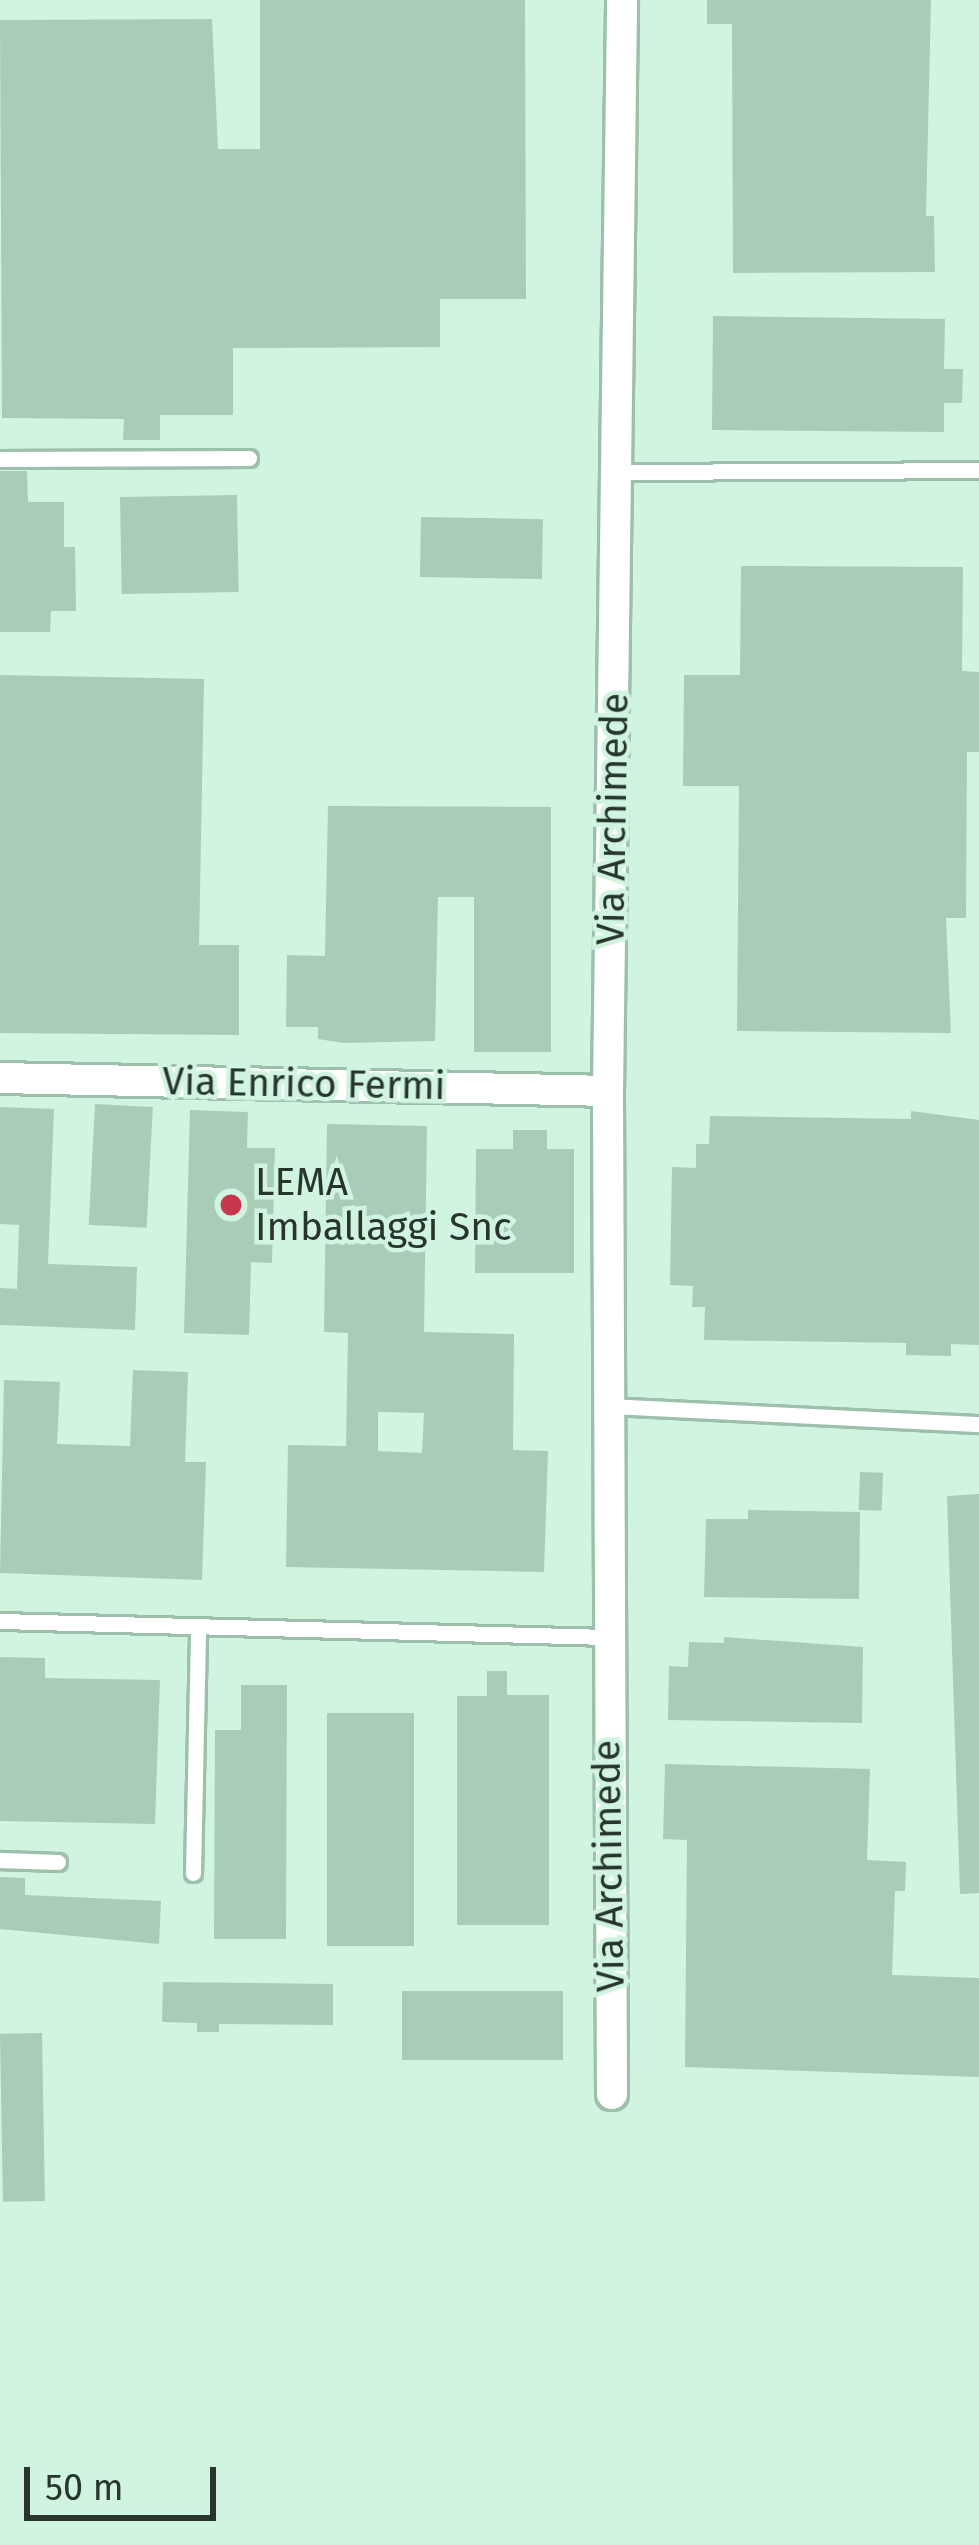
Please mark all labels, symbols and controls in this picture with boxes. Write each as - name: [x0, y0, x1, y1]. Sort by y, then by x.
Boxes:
- street label: Via Archimede: [587, 693, 639, 945]
- street label: Via Enrico Fermi: [162, 1058, 446, 1110]
- place label: LEMA Imballaggi Snc: [255, 1160, 512, 1251]
- marker: LEMA Imballaggi Snc: [218, 1192, 244, 1218]
- street label: Via Archimede: [583, 1740, 635, 1992]
- scale bar: [30, 2443, 222, 2517]
- text: 50 m: [45, 2466, 124, 2510]

